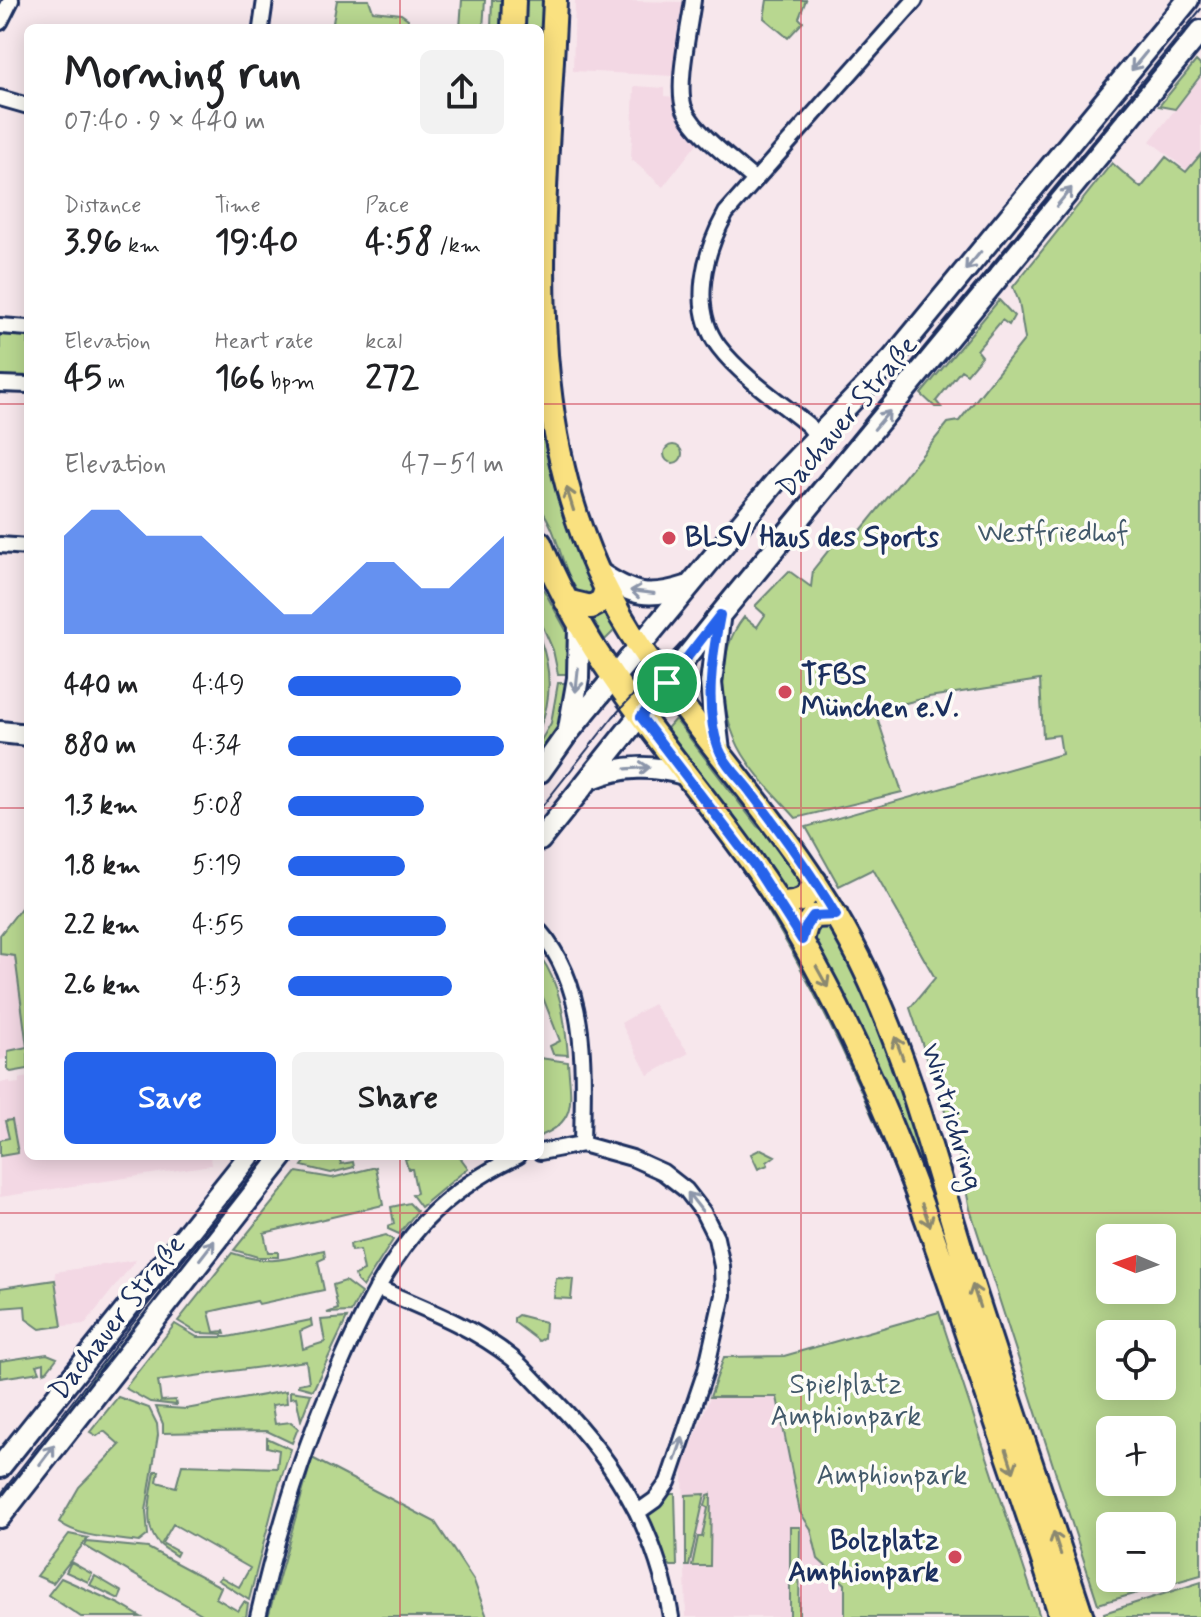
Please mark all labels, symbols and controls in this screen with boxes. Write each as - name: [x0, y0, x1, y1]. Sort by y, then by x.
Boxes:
- text: Morning run: [64, 46, 301, 104]
- button: share: [420, 50, 504, 134]
- one-way arrow: [1130, 50, 1148, 71]
- text: 07:40 · 9 × 440 m: [64, 105, 266, 139]
- one-way arrow: [1055, 187, 1073, 208]
- text: Distance: [64, 192, 141, 220]
- text: Time: [215, 192, 261, 220]
- text: Pace: [365, 192, 409, 220]
- text: 3.96: [64, 220, 122, 265]
- text: 19:40: [215, 220, 298, 265]
- text: 4:58: [365, 220, 433, 265]
- text: km: [122, 232, 160, 260]
- text: /km: [433, 232, 481, 260]
- one-way arrow: [964, 250, 982, 271]
- text: Elevation: [64, 328, 151, 356]
- text: Heart rate: [215, 328, 313, 356]
- text: kcal: [365, 328, 402, 356]
- street label: Dachauer Straße: [769, 328, 927, 506]
- text: 45: [64, 356, 102, 401]
- text: 166: [215, 356, 265, 401]
- text: 272: [365, 356, 419, 401]
- text: m: [102, 368, 125, 396]
- text: bpm: [265, 368, 315, 396]
- one-way arrow: [873, 410, 891, 431]
- text: Elevation: [64, 448, 166, 482]
- text: 47–51 m: [401, 448, 504, 482]
- one-way arrow: [562, 487, 577, 513]
- park label: Westfriedhof: [977, 515, 1129, 552]
- place label: BLSV Haus des Sports: [685, 520, 940, 557]
- marker: BLSV Haus des Sports: [660, 529, 678, 547]
- one-way arrow: [629, 585, 655, 600]
- pin: [633, 649, 701, 717]
- place label: TFBS München e.V.: [801, 658, 959, 727]
- icon: arrive: [645, 661, 689, 705]
- one-way arrow: [570, 666, 585, 693]
- text: 440 m: [64, 669, 138, 703]
- text: 4:49: [192, 669, 245, 703]
- marker: TFBS München e.V.: [776, 683, 794, 701]
- text: 880 m: [64, 729, 136, 763]
- text: 4:34: [192, 729, 242, 763]
- one-way arrow: [624, 760, 651, 775]
- text: 1.3 km: [64, 789, 138, 823]
- text: 5:08: [192, 789, 243, 823]
- text: 1.8 km: [64, 849, 141, 883]
- text: 5:19: [192, 849, 242, 883]
- text: 2.2 km: [64, 909, 140, 943]
- text: 4:55: [192, 909, 244, 943]
- one-way arrow: [814, 965, 830, 988]
- text: 2.6 km: [64, 969, 140, 1003]
- text: 4:53: [192, 969, 241, 1003]
- one-way arrow: [890, 1036, 905, 1061]
- street label: Wintrichring: [909, 1039, 991, 1196]
- button: Save: [64, 1052, 276, 1144]
- button: Share: [292, 1052, 504, 1144]
- one-way arrow: [686, 1192, 703, 1213]
- one-way arrow: [920, 1202, 935, 1227]
- north arrow: [1096, 1224, 1176, 1304]
- map controls: [1096, 1224, 1176, 1592]
- street label: Dachauer Straße: [42, 1228, 194, 1408]
- one-way arrow: [199, 1240, 216, 1261]
- one-way arrow: [968, 1284, 982, 1309]
- button: locate: [1096, 1320, 1176, 1400]
- park label: Spielplatz Amphionpark: [771, 1367, 921, 1436]
- button: +: [1096, 1416, 1176, 1496]
- one-way arrow: [672, 1437, 687, 1462]
- one-way arrow: [39, 1445, 56, 1466]
- one-way arrow: [1003, 1449, 1018, 1474]
- park label: Amphionpark: [817, 1458, 967, 1495]
- button: −: [1096, 1512, 1176, 1592]
- place label: Bolzplatz Amphionpark: [788, 1523, 939, 1592]
- one-way arrow: [1049, 1531, 1064, 1556]
- marker: Bolzplatz Amphionpark: [946, 1548, 964, 1566]

